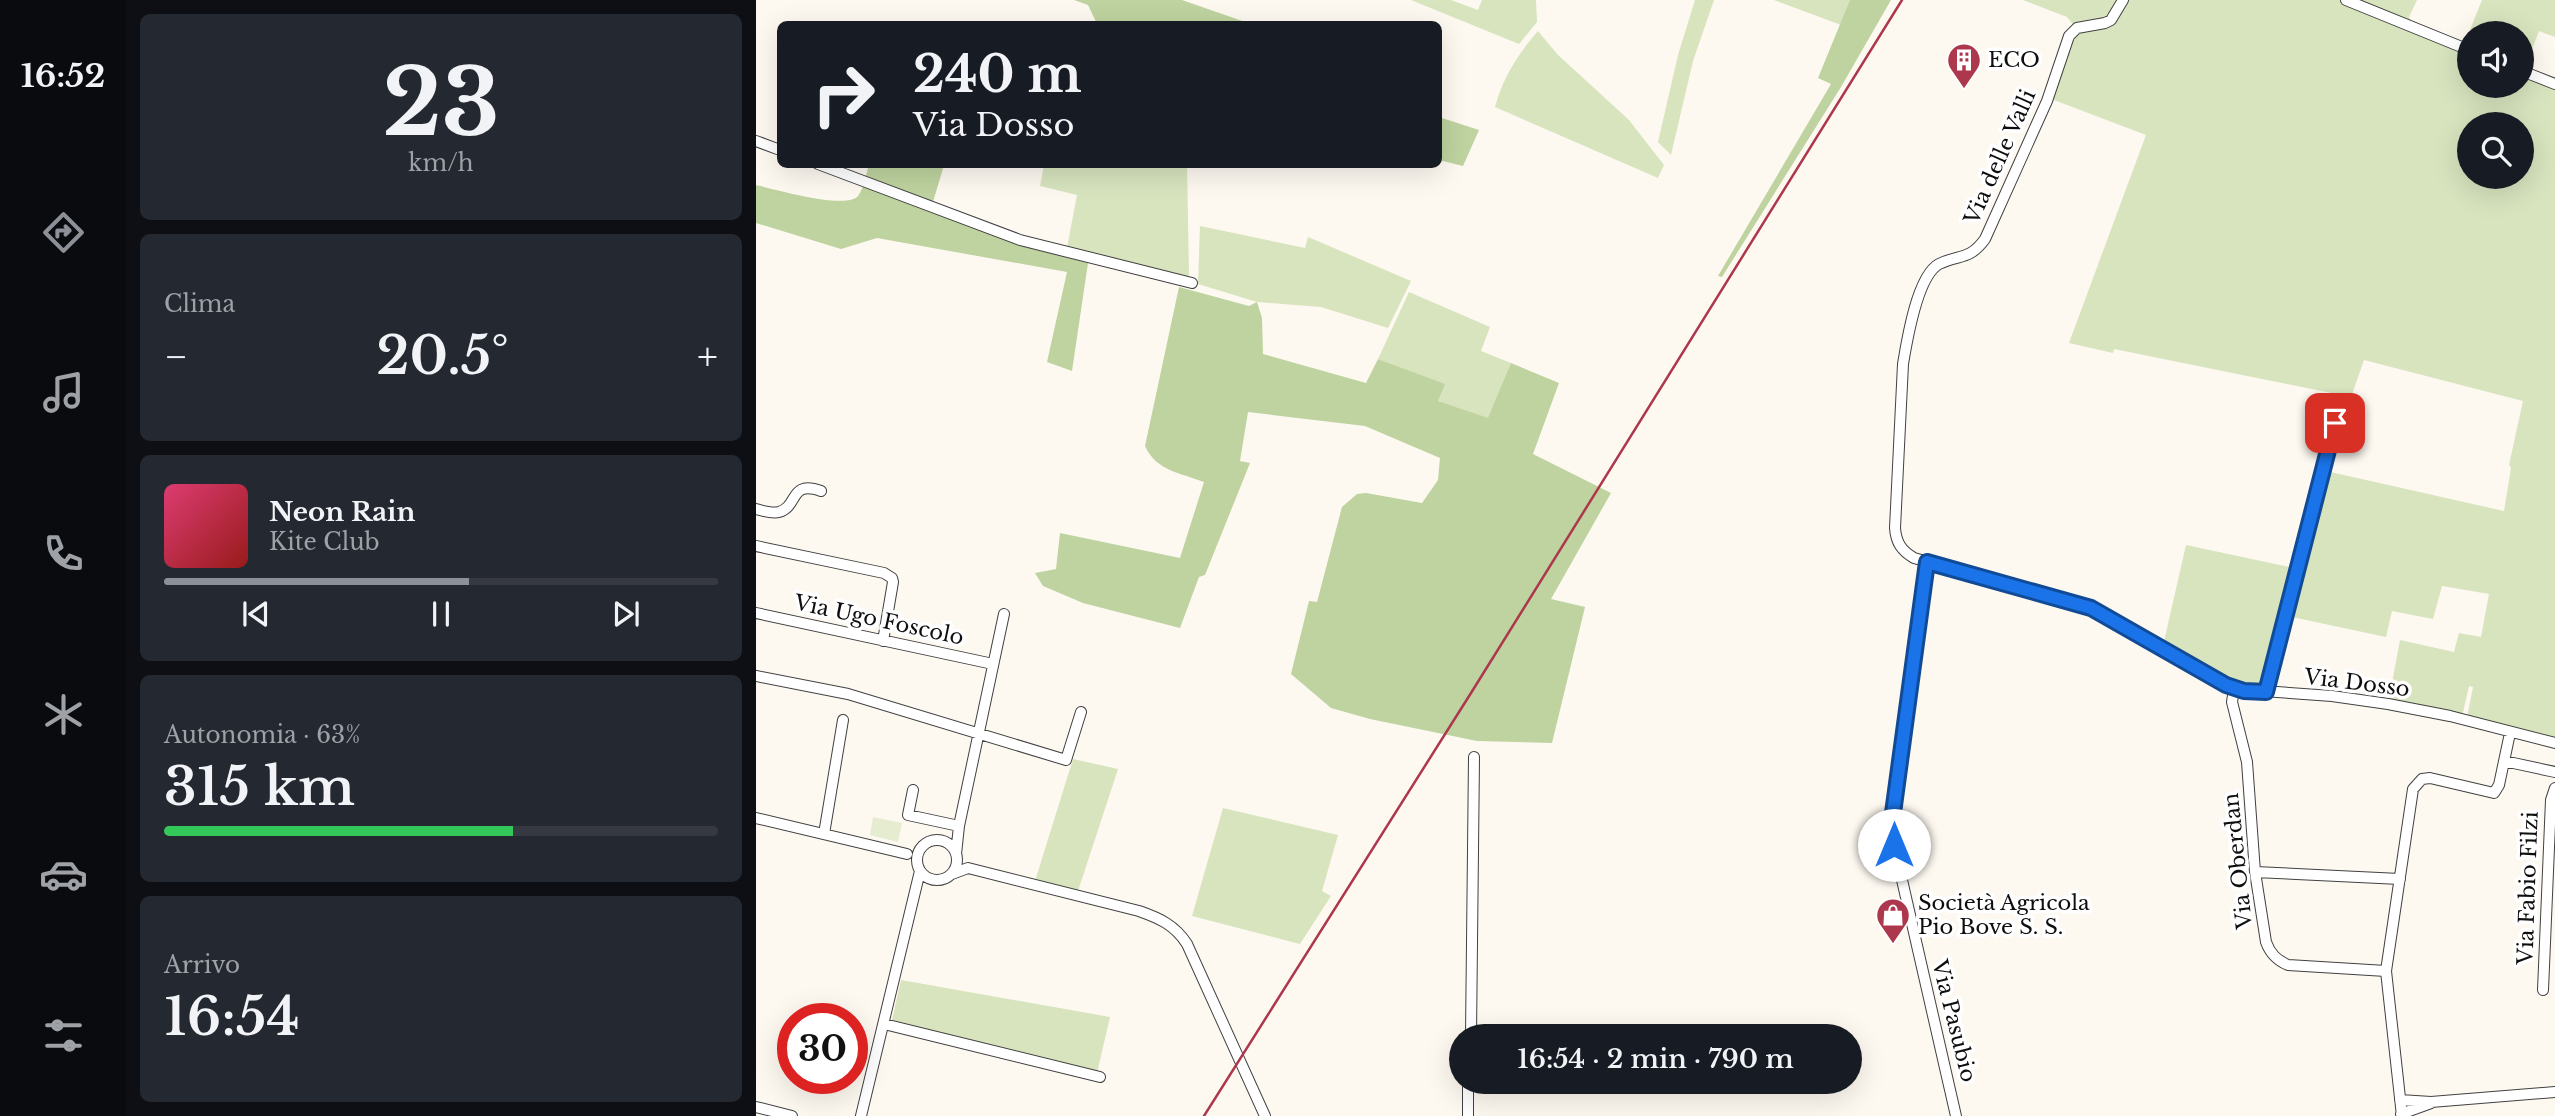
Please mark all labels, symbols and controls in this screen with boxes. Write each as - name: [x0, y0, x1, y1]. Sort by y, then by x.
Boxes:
- map controls: [2457, 21, 2534, 189]
- button: sound: [2457, 21, 2534, 98]
- building icon: ECO: [1945, 41, 1983, 90]
- text: 240 m: [913, 44, 1082, 105]
- text: 23: [382, 47, 500, 160]
- place label: ECO: [1988, 47, 2040, 73]
- icon: right: [798, 49, 889, 140]
- text: 16:52: [21, 56, 105, 96]
- street label: Via delle Valli: [1958, 86, 2041, 229]
- text: Via Dosso: [913, 105, 1074, 145]
- button: search: [2457, 112, 2534, 189]
- text: km/h: [408, 149, 474, 177]
- icon: directions: [39, 208, 88, 257]
- text: Clima: [164, 290, 235, 318]
- text: 20.5°: [376, 324, 509, 388]
- text: −: [164, 333, 188, 380]
- text: +: [697, 333, 718, 380]
- icon: music: [39, 368, 88, 417]
- pin: [2305, 393, 2365, 453]
- icon: arrive: [2316, 404, 2354, 442]
- text: Neon Rain: [269, 496, 415, 528]
- text: Kite Club: [269, 528, 380, 556]
- icon: phone: [39, 529, 88, 578]
- street label: Via Ugo Foscolo: [791, 589, 966, 651]
- icon: previous: [237, 595, 275, 633]
- icon: pause: [422, 595, 460, 633]
- icon: next: [607, 595, 645, 633]
- street label: Via Dosso: [2302, 664, 2411, 702]
- icon: climate: [39, 690, 88, 739]
- text: Autonomia · 63%: [164, 721, 361, 749]
- text: 315 km: [164, 755, 355, 819]
- street label: Via Oberdan: [2218, 792, 2258, 931]
- position arrow: [1857, 808, 1931, 882]
- street label: Via Fabio Filzi: [2512, 811, 2544, 966]
- icon: car: [39, 850, 88, 899]
- place label: Società Agricola Pio Bove S. S.: [1918, 890, 2090, 940]
- shop icon: Società Agricola Pio Bove S. S.: [1874, 896, 1912, 945]
- text: Arrivo: [164, 951, 240, 979]
- street label: Via Pasubio: [1926, 956, 1982, 1085]
- text: 16:54: [164, 985, 300, 1049]
- speed limit sign: 30: [777, 1003, 868, 1094]
- icon: filters: [39, 1011, 88, 1060]
- text: 16:54 · 2 min · 790 m: [1517, 1043, 1794, 1075]

